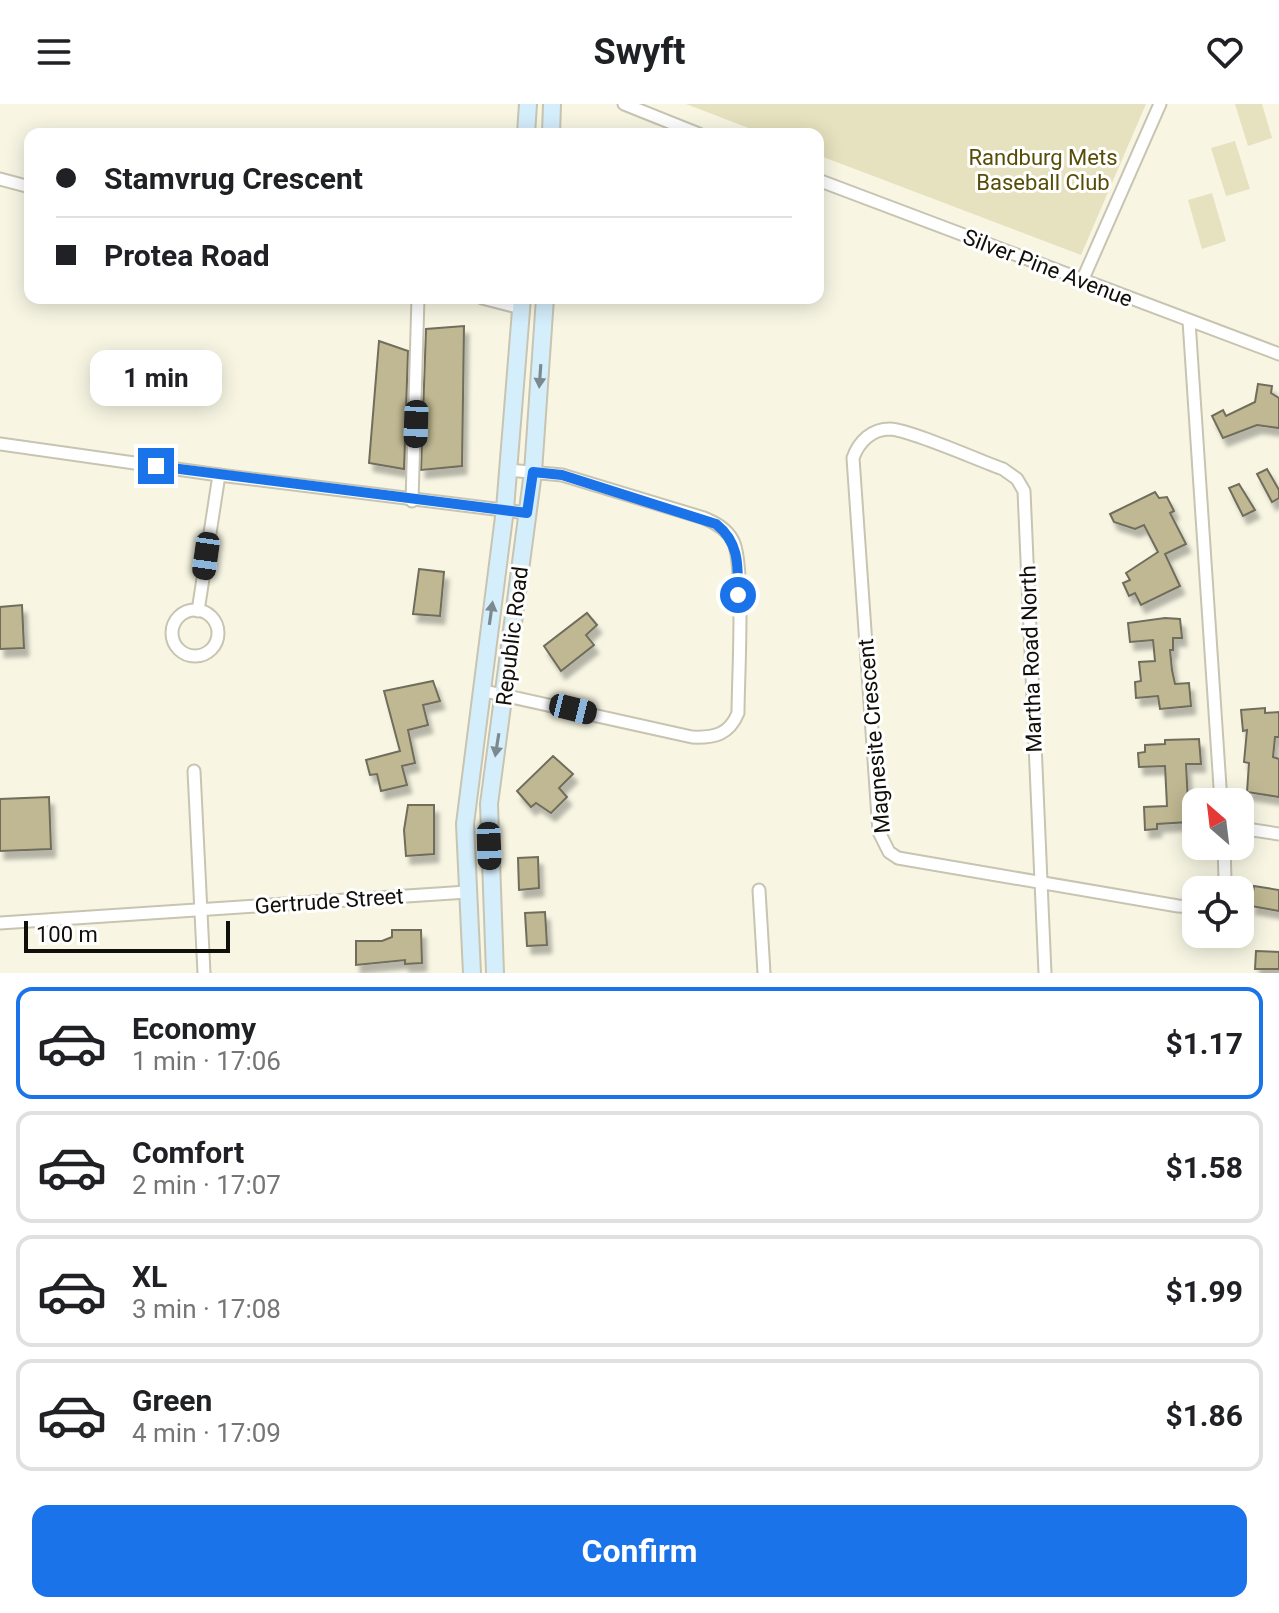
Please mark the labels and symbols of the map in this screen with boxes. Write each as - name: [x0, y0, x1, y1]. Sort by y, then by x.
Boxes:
- park label: Randburg Mets Baseball Club: [968, 145, 1118, 195]
- street label: Silver Pine Avenue: [960, 224, 1136, 312]
- callout: 1 min: [90, 350, 222, 406]
- one-way arrow: [533, 364, 546, 389]
- car: [403, 400, 429, 448]
- route end: [138, 448, 174, 484]
- car: [191, 531, 221, 581]
- street label: Republic Road: [491, 565, 533, 707]
- street label: Martha Road North: [1015, 565, 1047, 753]
- route start: [720, 577, 756, 613]
- one-way arrow: [485, 600, 498, 625]
- street label: Magnesite Crescent: [853, 638, 895, 834]
- car: [547, 692, 599, 726]
- one-way arrow: [490, 733, 503, 758]
- north arrow: [1182, 788, 1254, 860]
- car: [476, 822, 502, 870]
- street label: Gertrude Street: [254, 883, 404, 919]
- scale bar: [24, 917, 230, 953]

